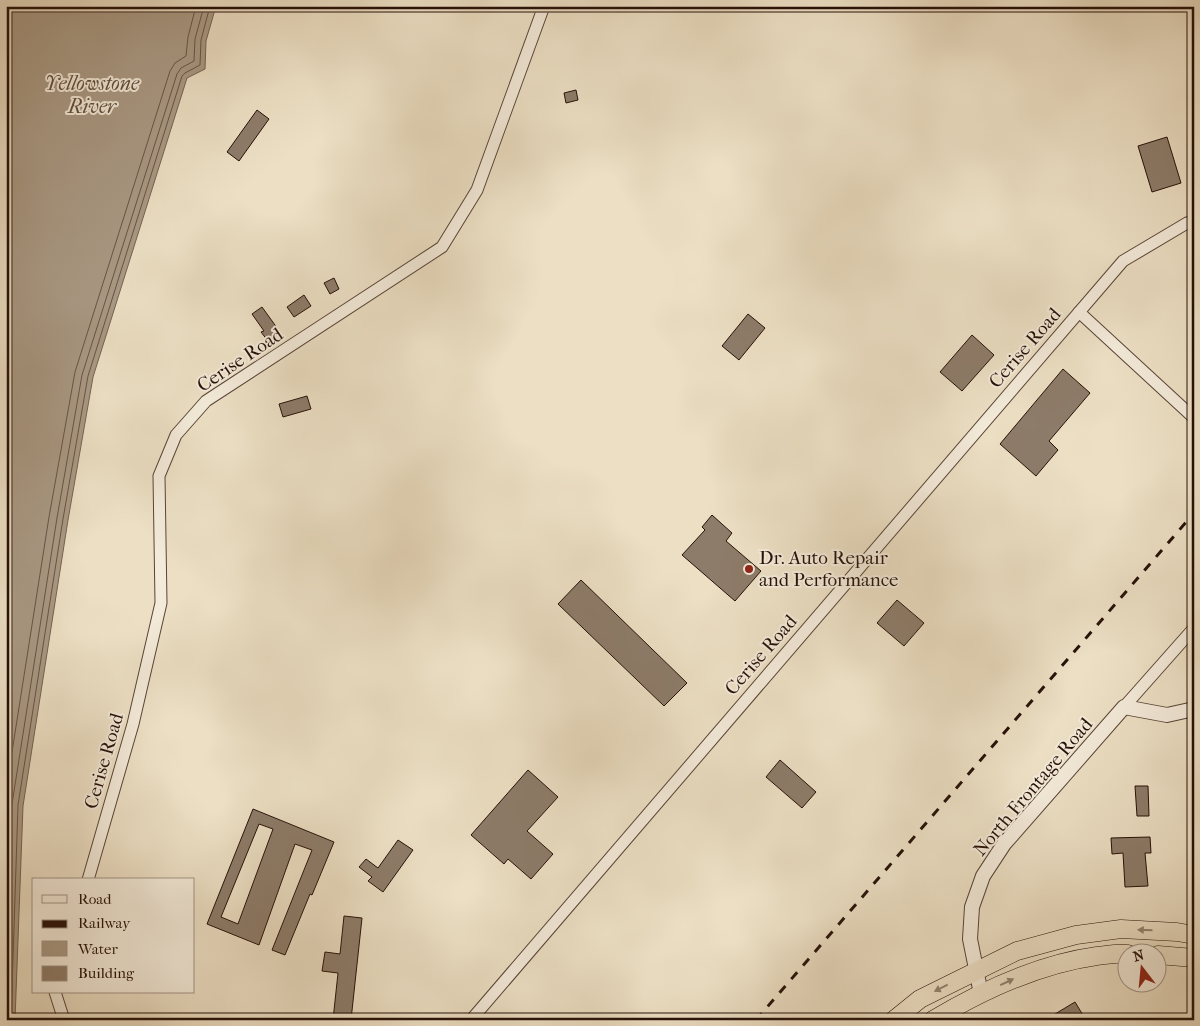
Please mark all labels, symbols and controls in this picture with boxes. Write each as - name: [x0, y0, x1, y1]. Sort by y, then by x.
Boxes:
- water label: Yellowstone River: [45, 72, 140, 118]
- street label: Cerise Road: [984, 303, 1066, 392]
- street label: Cerise Road: [193, 323, 288, 397]
- place label: Dr. Auto Repair and Performance: [759, 547, 898, 591]
- marker: Dr. Auto Repair and Performance: [743, 563, 755, 575]
- street label: Cerise Road: [720, 610, 802, 699]
- street label: Cerise Road: [80, 710, 128, 811]
- street label: North Frontage Road: [969, 713, 1098, 860]
- legend: [32, 878, 195, 994]
- text: Road: [78, 890, 112, 908]
- text: Railway: [78, 914, 131, 932]
- one-way arrow: [1137, 926, 1153, 934]
- text: Water: [77, 940, 118, 958]
- north arrow: [1118, 944, 1168, 994]
- text: N: [1131, 946, 1146, 966]
- text: Building: [78, 964, 135, 982]
- one-way arrow: [1000, 977, 1014, 985]
- one-way arrow: [934, 984, 949, 992]

